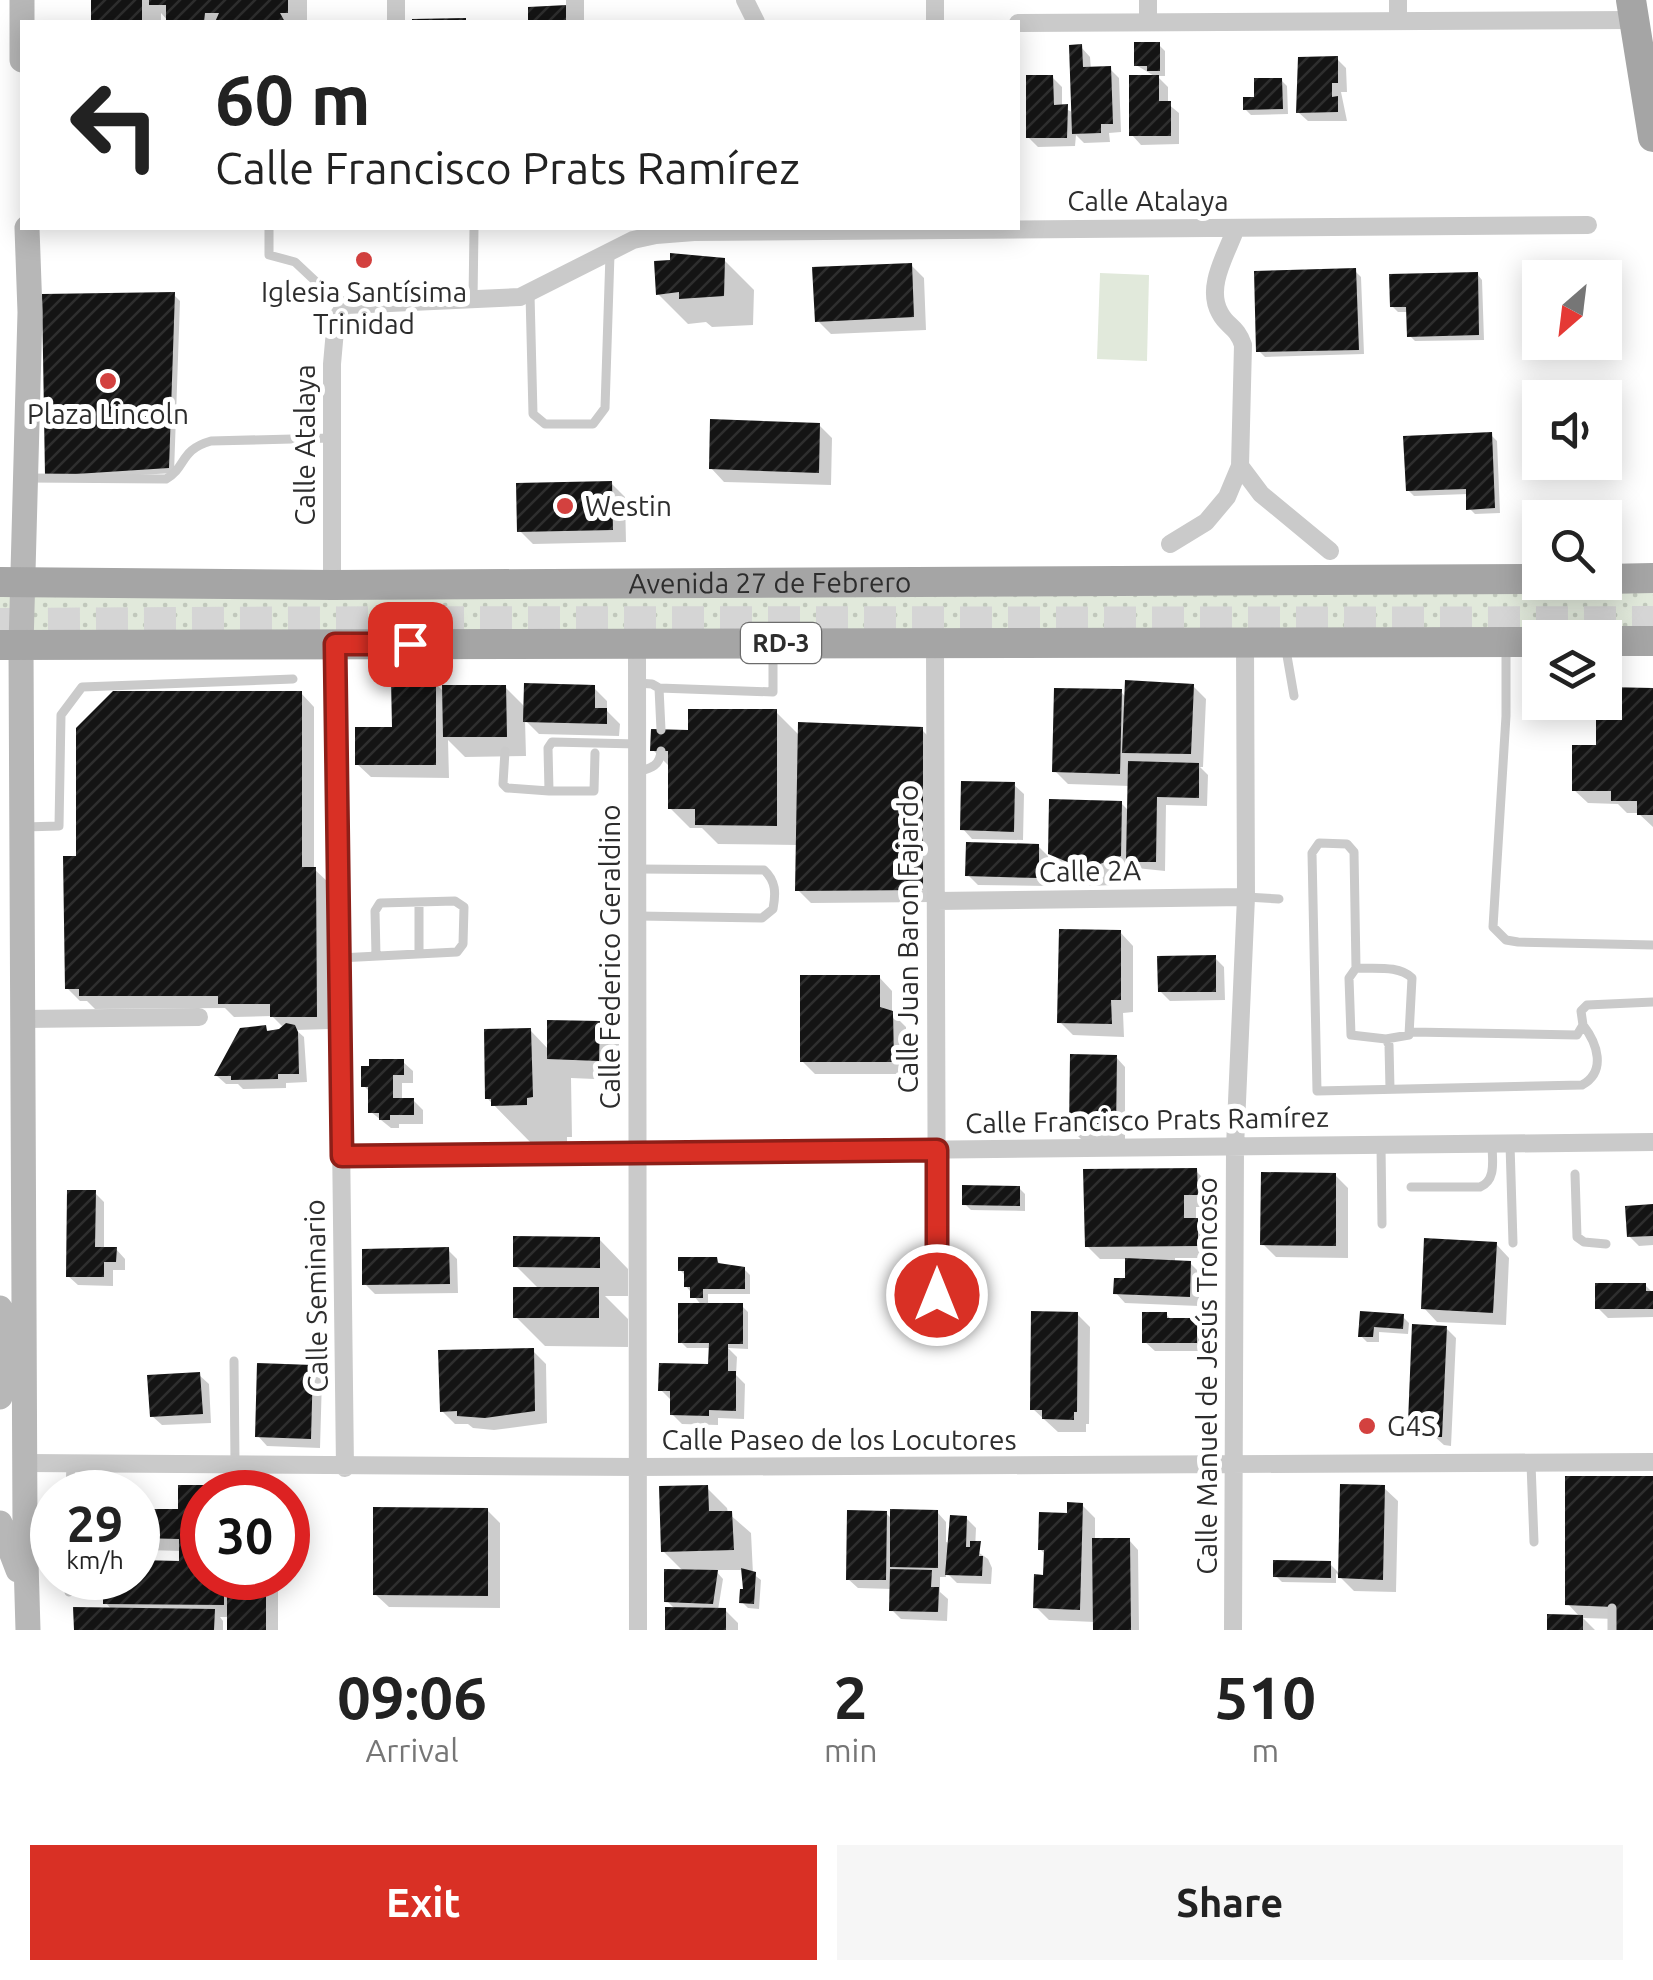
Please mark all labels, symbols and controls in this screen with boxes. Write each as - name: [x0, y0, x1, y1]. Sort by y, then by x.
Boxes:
- icon: left: [50, 60, 180, 190]
- text: 60 m: [215, 60, 371, 138]
- text: Calle Francisco Prats Ramírez: [215, 142, 800, 193]
- street label: Calle Atalaya: [1067, 185, 1229, 216]
- marker: Iglesia Santísima Trinidad: [353, 249, 375, 271]
- north arrow: [1522, 260, 1622, 360]
- map controls: [1522, 260, 1622, 720]
- place label: Iglesia Santísima Trinidad: [261, 276, 467, 339]
- street label: Calle Atalaya: [289, 364, 320, 526]
- marker: Plaza Lincoln: [97, 370, 119, 392]
- button: sound: [1522, 380, 1622, 480]
- place label: Plaza Lincoln: [27, 398, 189, 429]
- place label: Westin: [585, 490, 672, 521]
- marker: Westin: [554, 495, 576, 517]
- button: search: [1522, 500, 1622, 600]
- street label: Avenida 27 de Febrero: [628, 566, 911, 599]
- pin: [368, 602, 453, 687]
- icon: arrive: [383, 617, 438, 672]
- button: layers: [1522, 620, 1622, 720]
- road number: RD-3: [741, 623, 821, 663]
- street label: Calle Juan Baron Fajardo: [892, 785, 923, 1093]
- street label: Calle Federico Geraldino: [594, 804, 625, 1110]
- street label: Calle 2A: [1039, 854, 1141, 887]
- street label: Calle Francisco Prats Ramírez: [965, 1101, 1329, 1138]
- street label: Calle Manuel de Jesús Troncoso: [1191, 1177, 1222, 1575]
- street label: Calle Seminario: [298, 1199, 333, 1393]
- position arrow: [885, 1243, 989, 1347]
- place label: G4S: [1387, 1410, 1436, 1441]
- marker: G4S: [1356, 1415, 1378, 1437]
- street label: Calle Paseo de los Locutores: [661, 1424, 1017, 1455]
- speed limit sign: 30: [180, 1470, 310, 1600]
- text: 29: [67, 1495, 123, 1551]
- text: km/h: [66, 1546, 124, 1574]
- text: 09:06: [337, 1663, 487, 1730]
- text: 2: [834, 1663, 868, 1730]
- text: 510: [1215, 1663, 1316, 1730]
- text: Arrival: [365, 1732, 459, 1768]
- text: min: [824, 1732, 878, 1768]
- text: m: [1251, 1732, 1279, 1768]
- button: Exit: [30, 1845, 817, 1960]
- button: Share: [837, 1845, 1623, 1960]

